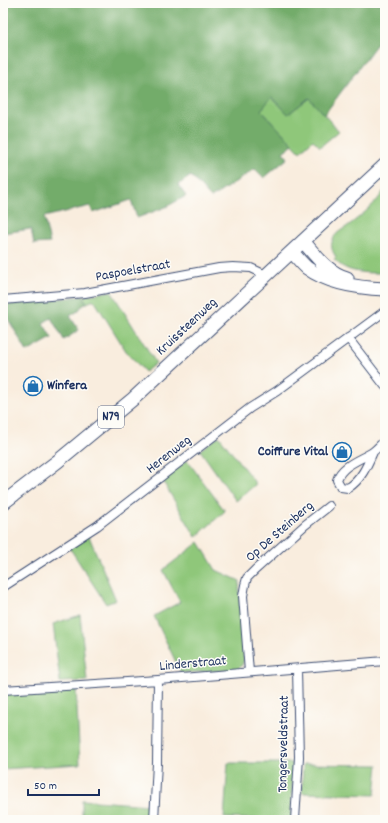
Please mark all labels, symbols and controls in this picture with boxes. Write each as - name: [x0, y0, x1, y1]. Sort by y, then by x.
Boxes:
- street label: Paspoelstraat: [94, 255, 172, 287]
- street label: Kruissteenweg: [152, 293, 222, 361]
- shop icon: Winfera: [22, 375, 44, 397]
- place label: Winfera: [47, 376, 88, 396]
- road number: N79: [98, 406, 124, 428]
- street label: Herenweg: [142, 431, 196, 479]
- shop icon: Coiffure Vital: [331, 441, 353, 463]
- place label: Coiffure Vital: [258, 442, 329, 462]
- street label: Op De Steinberg: [242, 497, 318, 567]
- street label: Linderstraat: [159, 651, 227, 677]
- street label: Tongersveldstraat: [273, 695, 295, 793]
- scale bar: [28, 771, 99, 797]
- text: 50 m: [34, 778, 57, 795]

